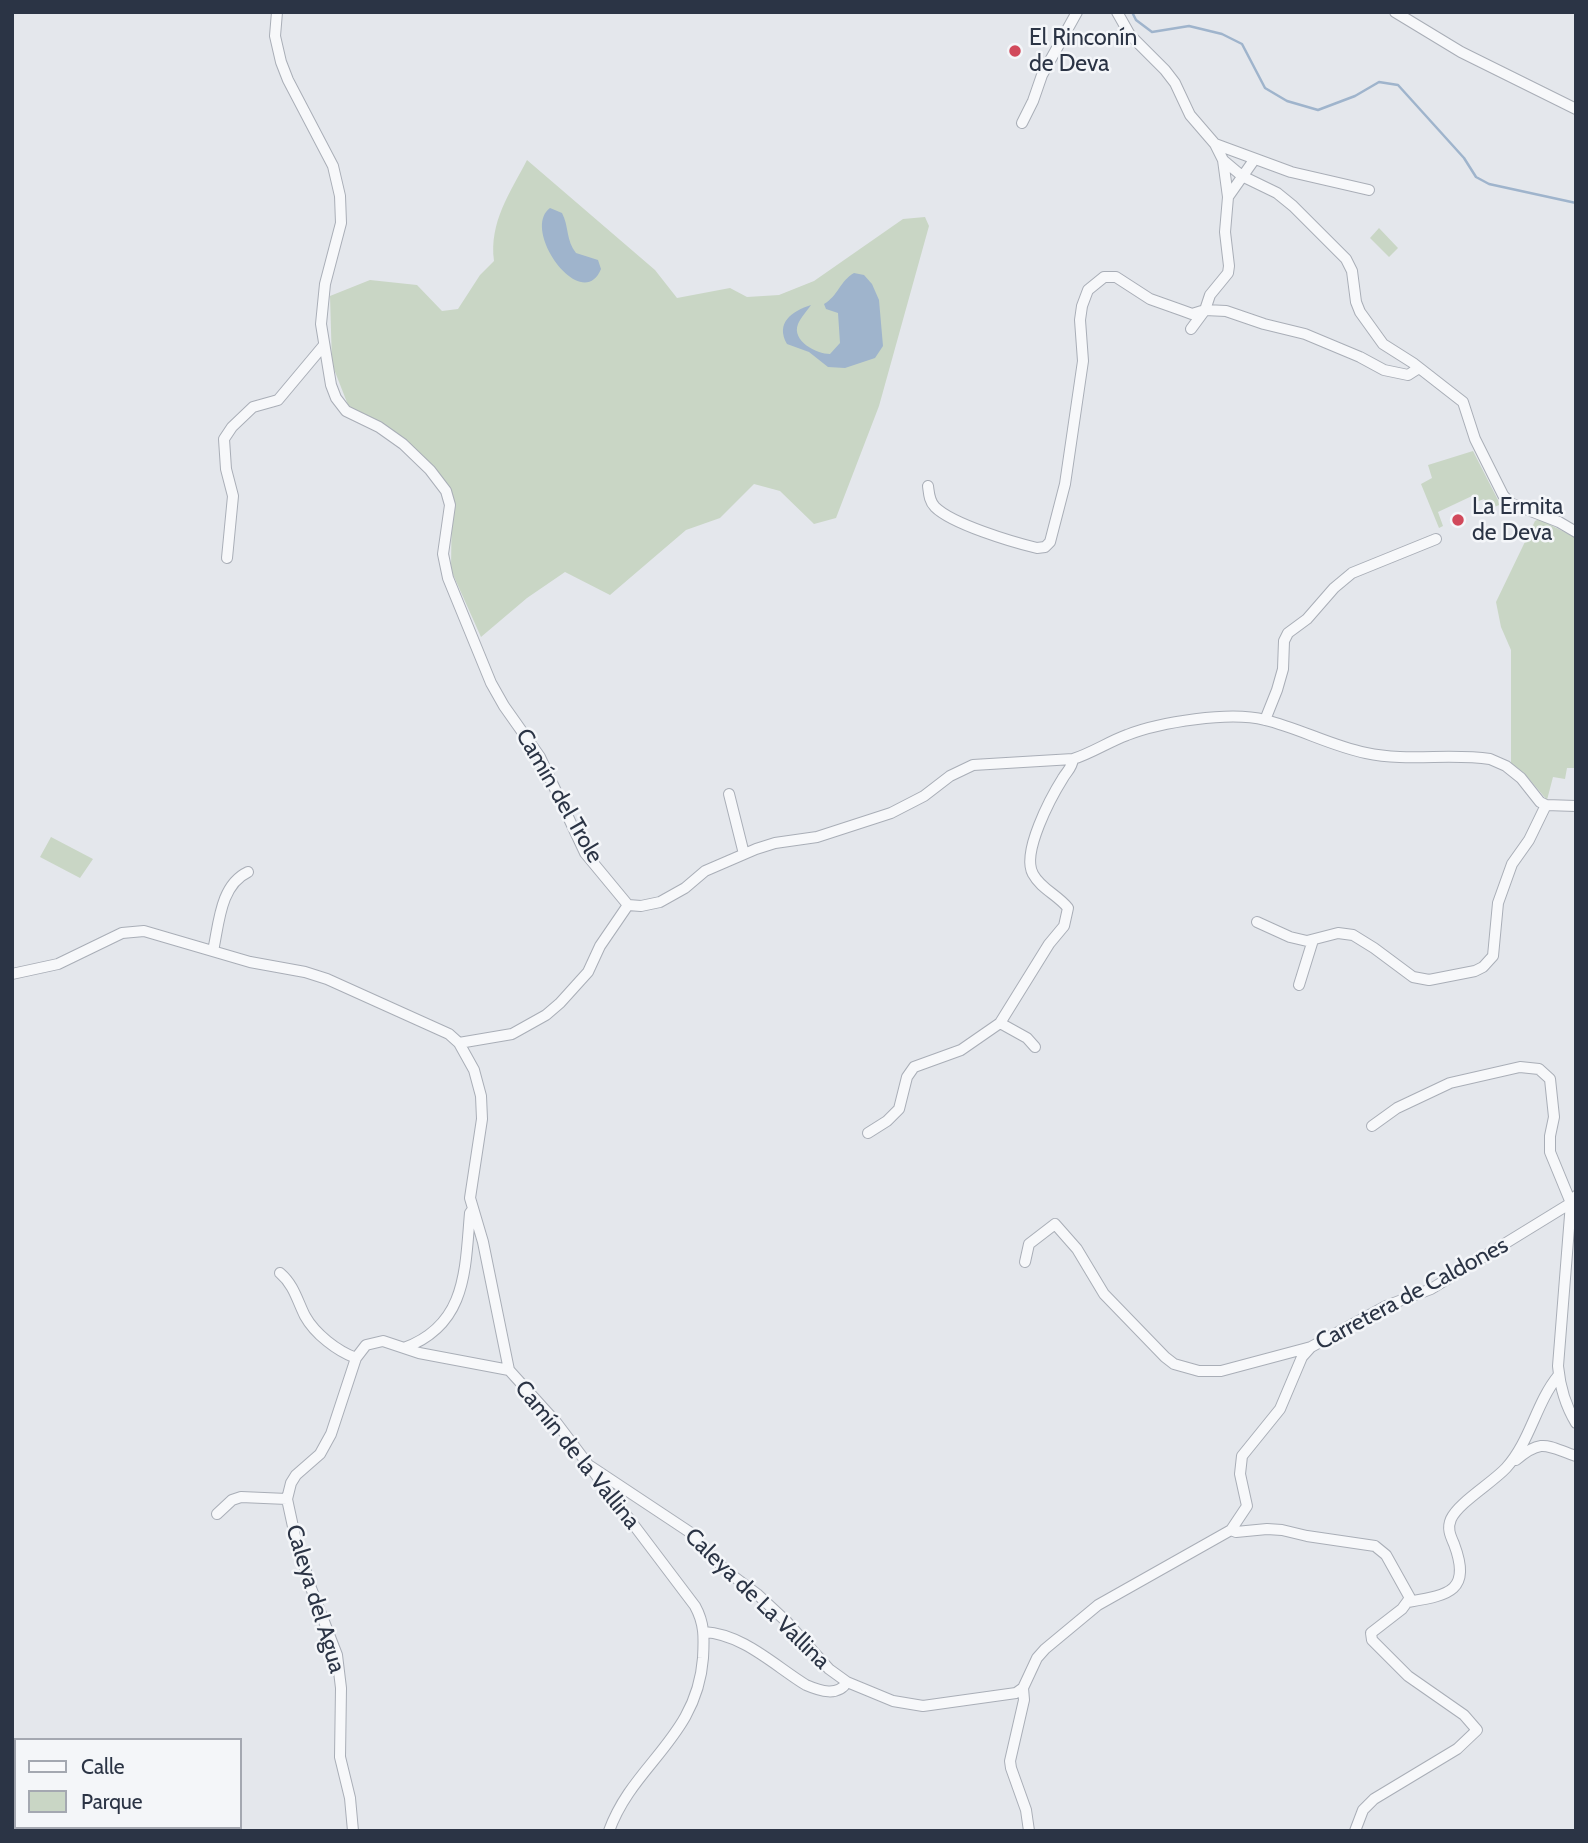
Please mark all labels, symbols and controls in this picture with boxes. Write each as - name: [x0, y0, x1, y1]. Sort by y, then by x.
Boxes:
- place label: El Rinconín de Deva: [1029, 24, 1137, 78]
- marker: El Rinconín de Deva: [1007, 43, 1023, 59]
- place label: La Ermita de Deva: [1472, 493, 1563, 547]
- marker: La Ermita de Deva: [1450, 512, 1466, 528]
- street label: Camín del Trole: [509, 724, 609, 868]
- street label: Carretera de Caldones: [1311, 1232, 1513, 1356]
- street label: Camín de la Vallina: [509, 1375, 645, 1535]
- street label: Caleya del Agua: [279, 1522, 351, 1676]
- street label: Caleya de La Vallina: [679, 1523, 835, 1675]
- legend: [14, 1738, 242, 1829]
- text: Calle: [81, 1754, 125, 1779]
- text: Parque: [81, 1789, 143, 1814]

